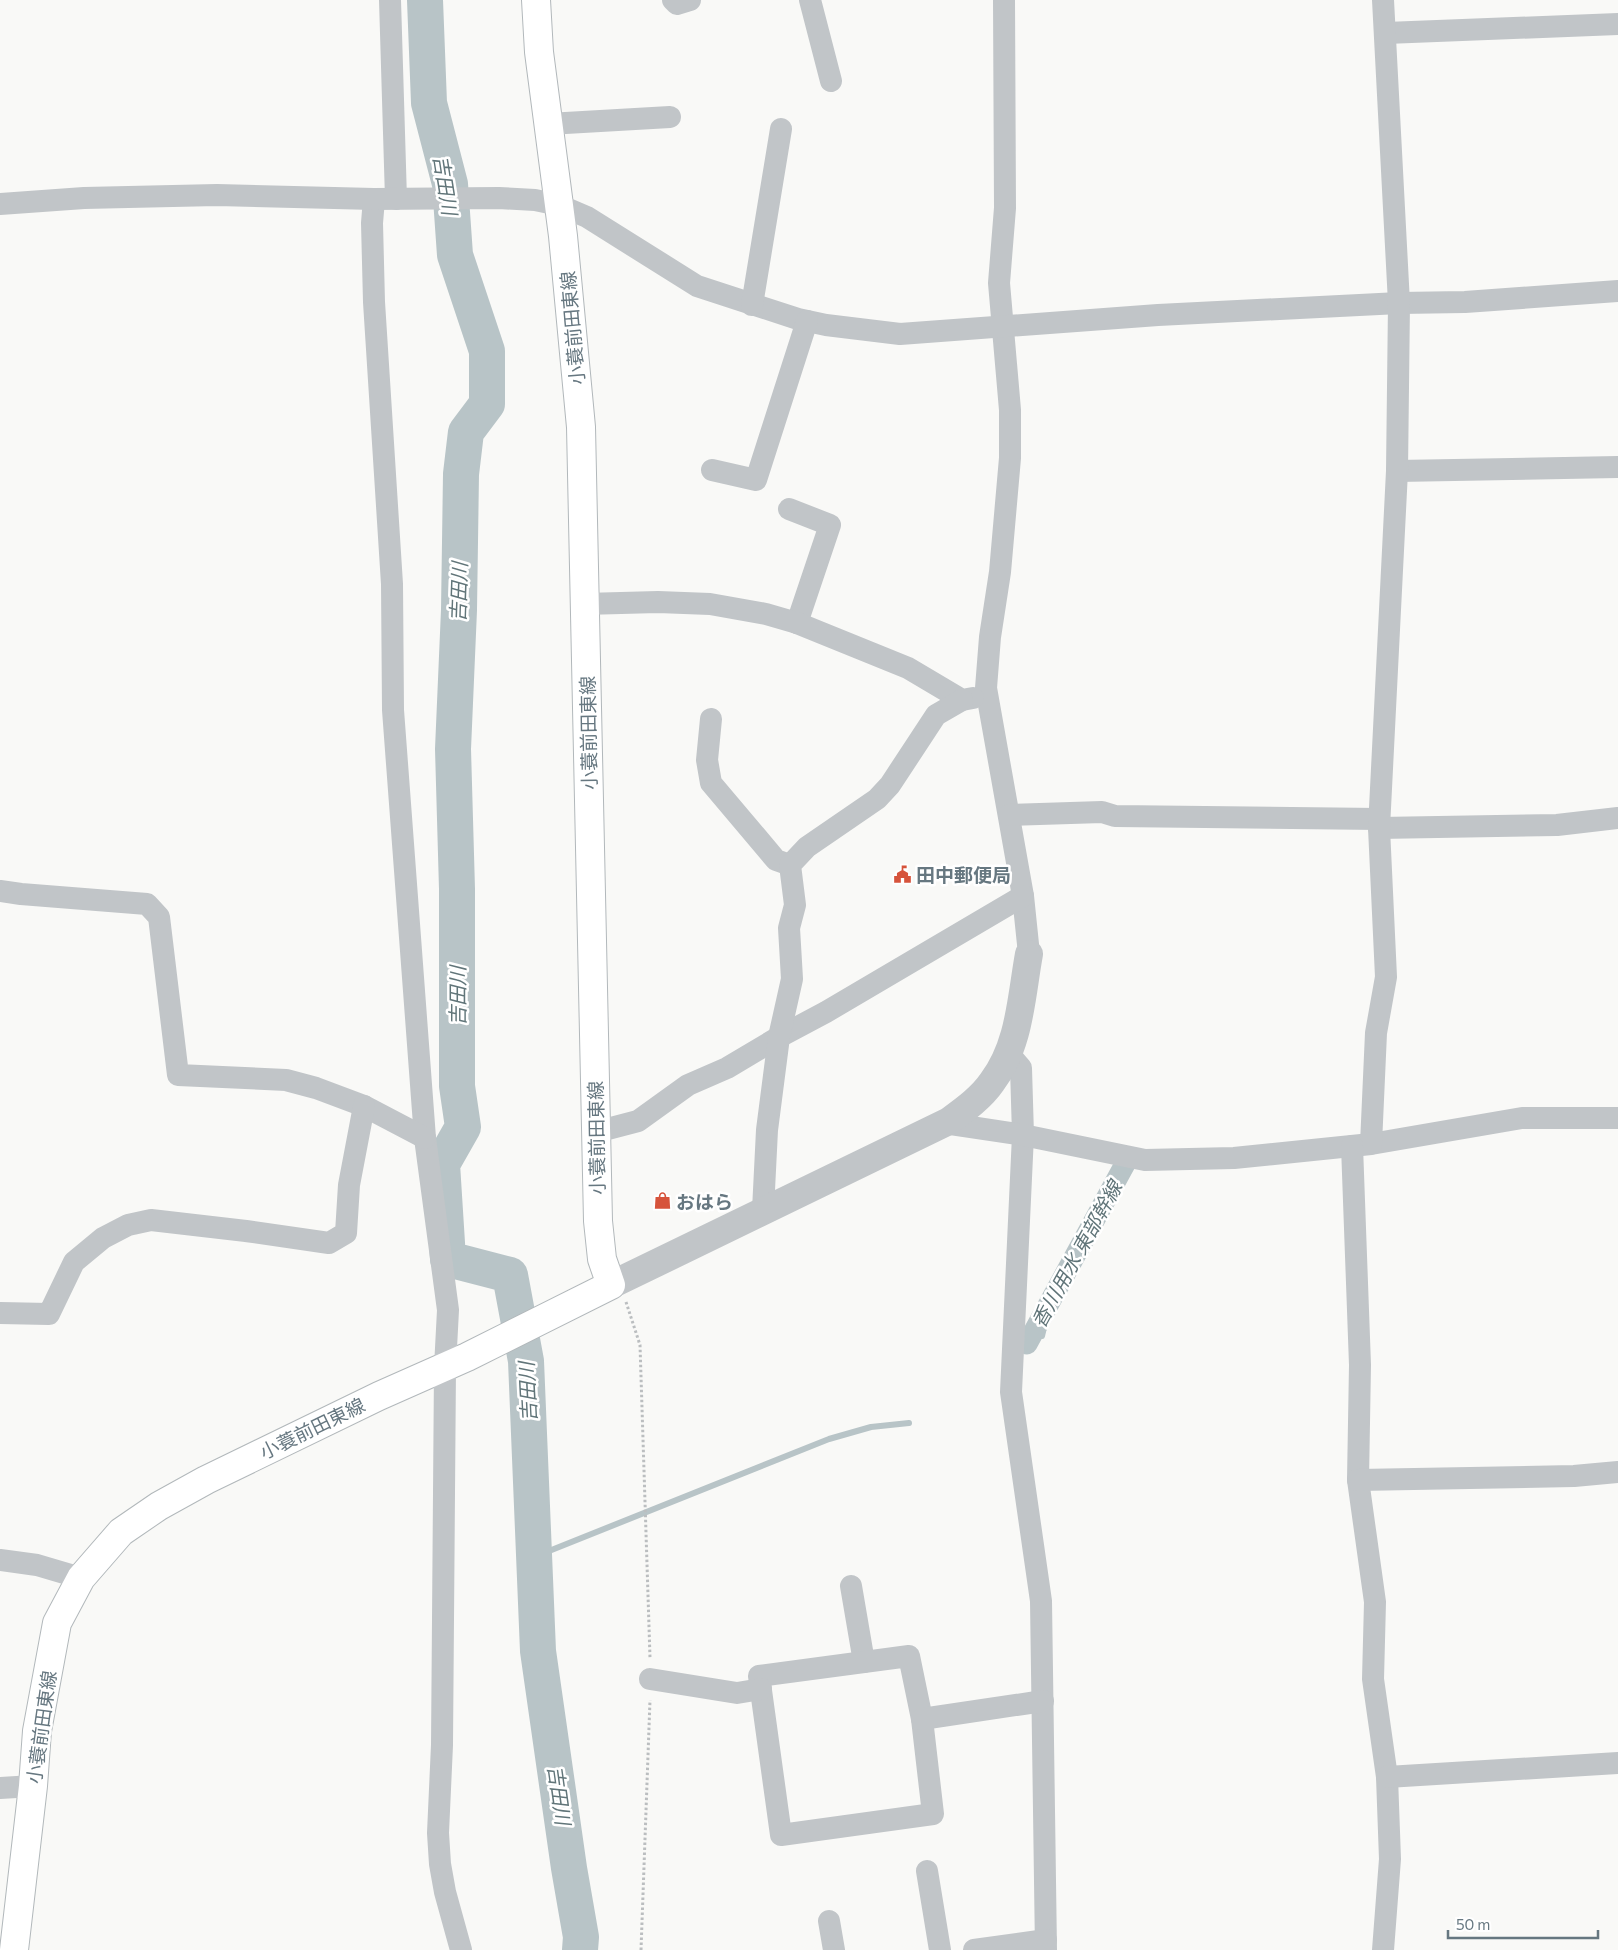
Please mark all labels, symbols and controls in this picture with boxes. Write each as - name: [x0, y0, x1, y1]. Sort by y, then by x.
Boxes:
- water label: 吉田川: [429, 153, 463, 218]
- street label: 小蓑前田東線: [556, 270, 588, 386]
- water label: 吉田川: [445, 560, 471, 622]
- street label: 小蓑前田東線: [576, 676, 600, 790]
- place label: 田中郵便局: [916, 863, 1011, 886]
- public building icon: 田中郵便局: [892, 864, 912, 884]
- water label: 吉田川: [445, 964, 469, 1026]
- street label: 小蓑前田東線: [584, 1081, 608, 1195]
- water label: 香川用水 東部幹線: [1026, 1174, 1128, 1331]
- place label: おはら: [676, 1190, 733, 1213]
- shop icon: おはら: [652, 1191, 672, 1211]
- water label: 吉田川: [513, 1359, 541, 1423]
- street label: 小蓑前田東線: [256, 1393, 368, 1463]
- street label: 小蓑前田東線: [22, 1669, 60, 1785]
- water label: 吉田川: [544, 1764, 576, 1828]
- scale bar: [1448, 1908, 1598, 1940]
- text: 50 m: [1456, 1915, 1490, 1933]

